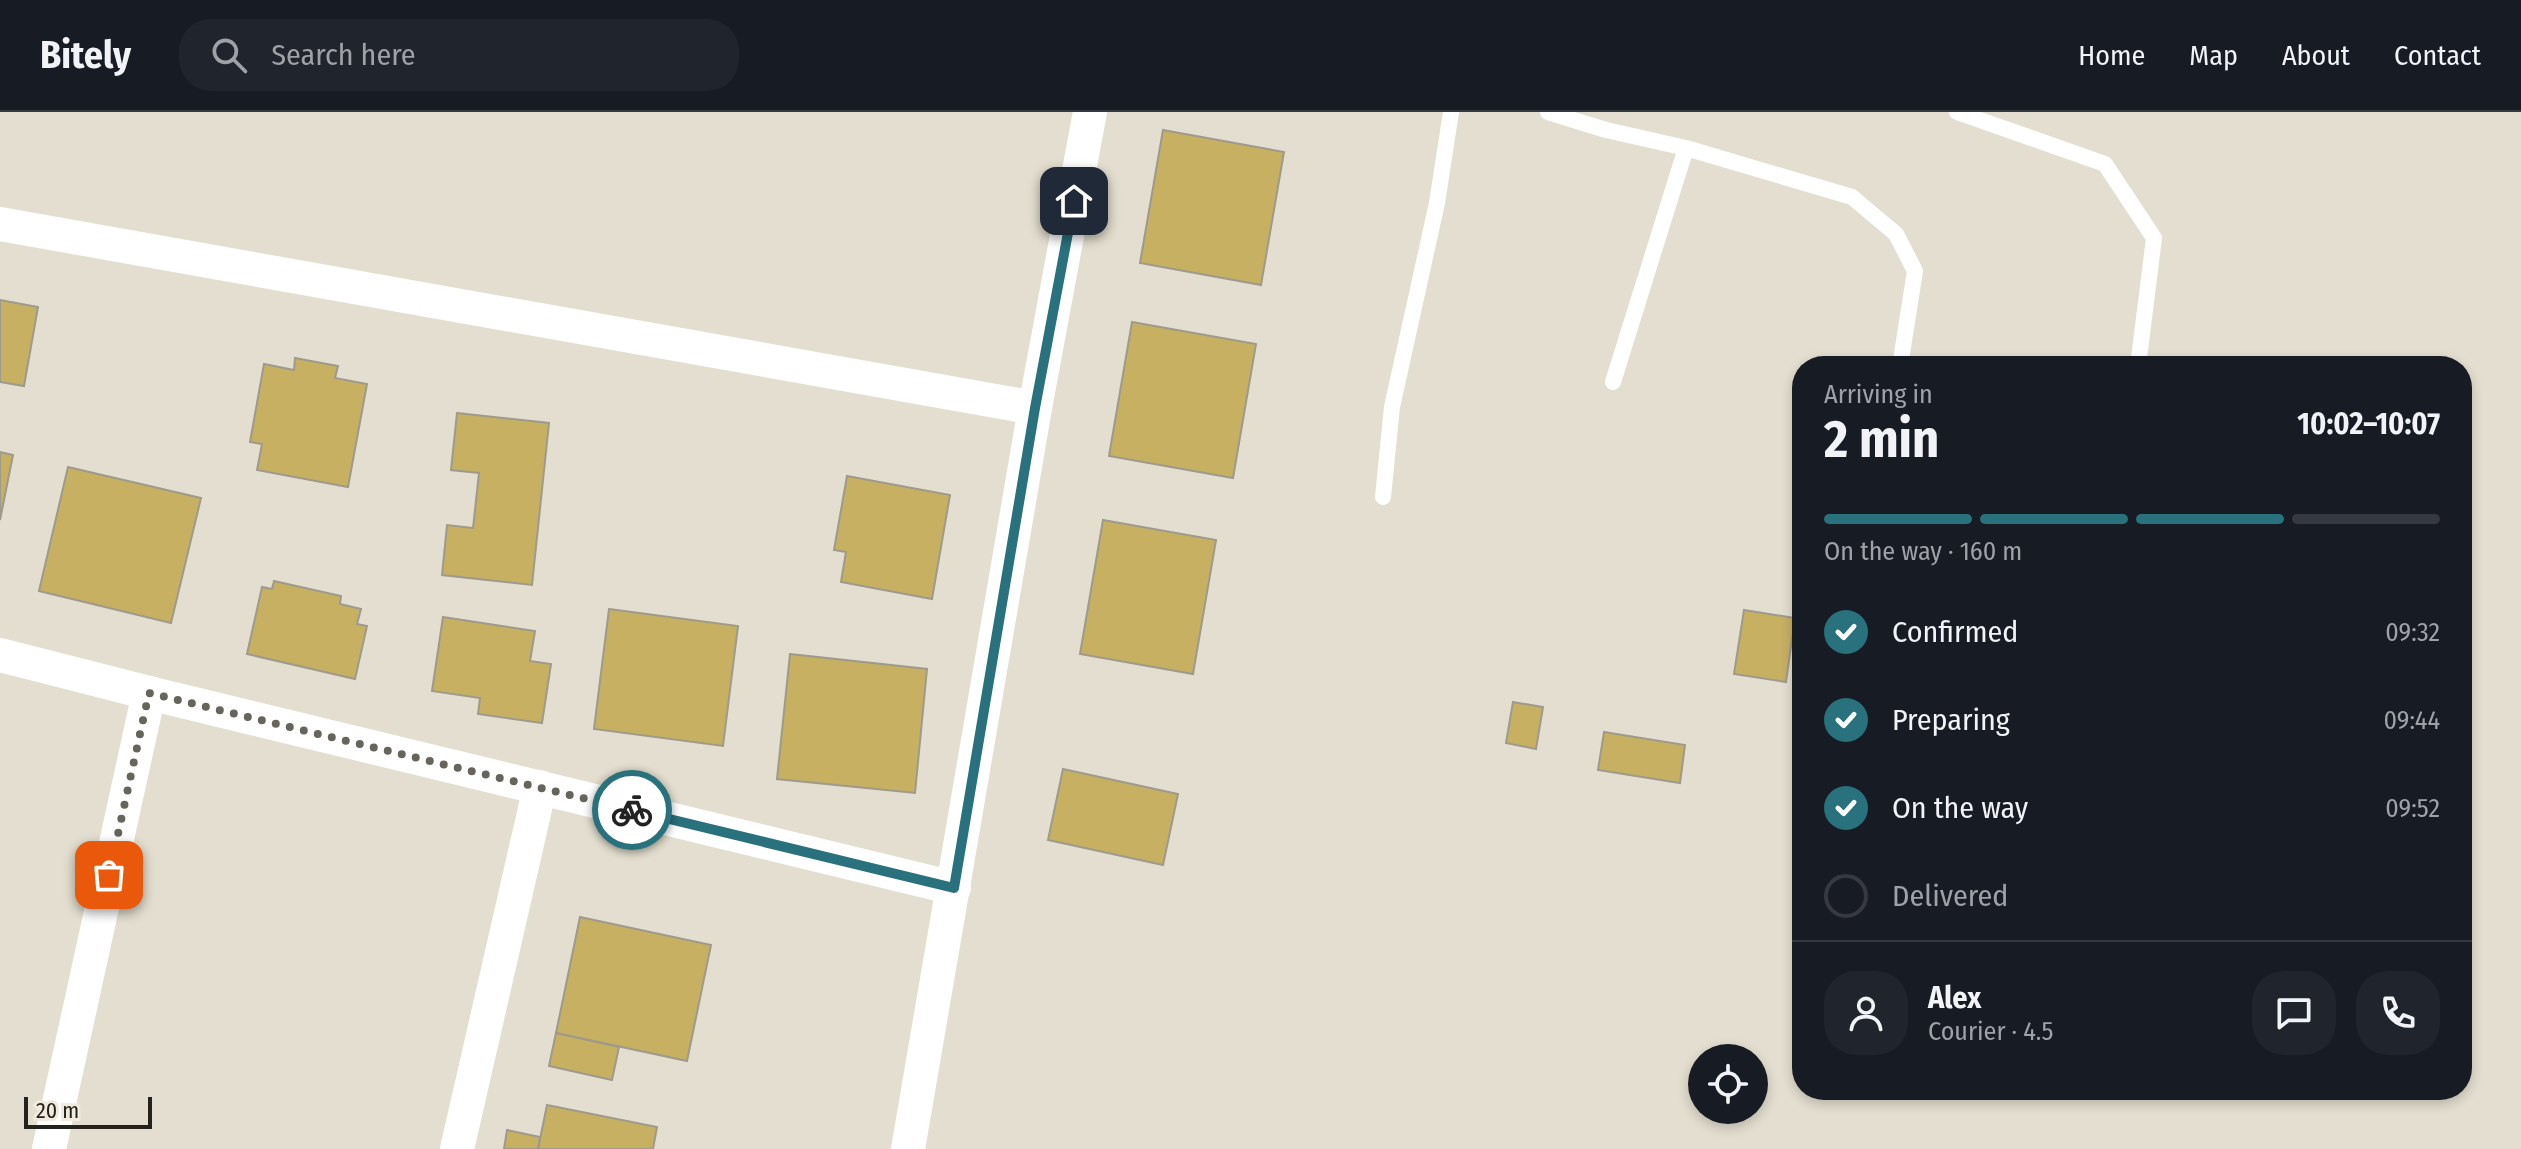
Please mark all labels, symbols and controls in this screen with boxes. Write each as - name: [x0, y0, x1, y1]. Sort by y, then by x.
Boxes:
- search box: [179, 19, 739, 91]
- text: Bitely: [40, 32, 131, 78]
- icon: search: [207, 33, 251, 77]
- text: Search here: [271, 37, 416, 73]
- text: Home: [2078, 39, 2145, 72]
- text: Map: [2189, 39, 2238, 72]
- text: About: [2282, 39, 2350, 72]
- text: Contact: [2394, 39, 2481, 72]
- pin: [1040, 167, 1108, 235]
- icon: home: [1052, 179, 1096, 223]
- text: Arriving in: [1824, 379, 1933, 410]
- text: 10:02–10:07: [2297, 406, 2440, 442]
- text: 2 min: [1824, 408, 1939, 471]
- text: On the way · 160 m: [1824, 536, 2022, 567]
- icon: check: [1824, 610, 1868, 654]
- text: Confirmed: [1892, 614, 2018, 650]
- text: 09:32: [2385, 617, 2440, 648]
- icon: check: [1824, 698, 1868, 742]
- text: Preparing: [1892, 702, 2010, 738]
- text: 09:44: [2383, 705, 2440, 736]
- courier: [592, 770, 672, 850]
- icon: check: [1824, 786, 1868, 830]
- icon: bike: [610, 788, 654, 832]
- text: On the way: [1892, 790, 2028, 826]
- text: 09:52: [2385, 793, 2440, 824]
- pin: [75, 841, 143, 909]
- icon: bag: [87, 853, 131, 897]
- text: Delivered: [1892, 878, 2008, 914]
- button: person: [1824, 971, 1908, 1055]
- button: chat: [2252, 971, 2336, 1055]
- button: phone: [2356, 971, 2440, 1055]
- text: Alex: [1928, 980, 1981, 1016]
- text: Courier · 4.5: [1928, 1016, 2054, 1047]
- map controls: [1688, 1044, 1768, 1124]
- button: locate: [1688, 1044, 1768, 1124]
- scale bar: [24, 1093, 152, 1129]
- text: 20 m: [36, 1097, 79, 1124]

